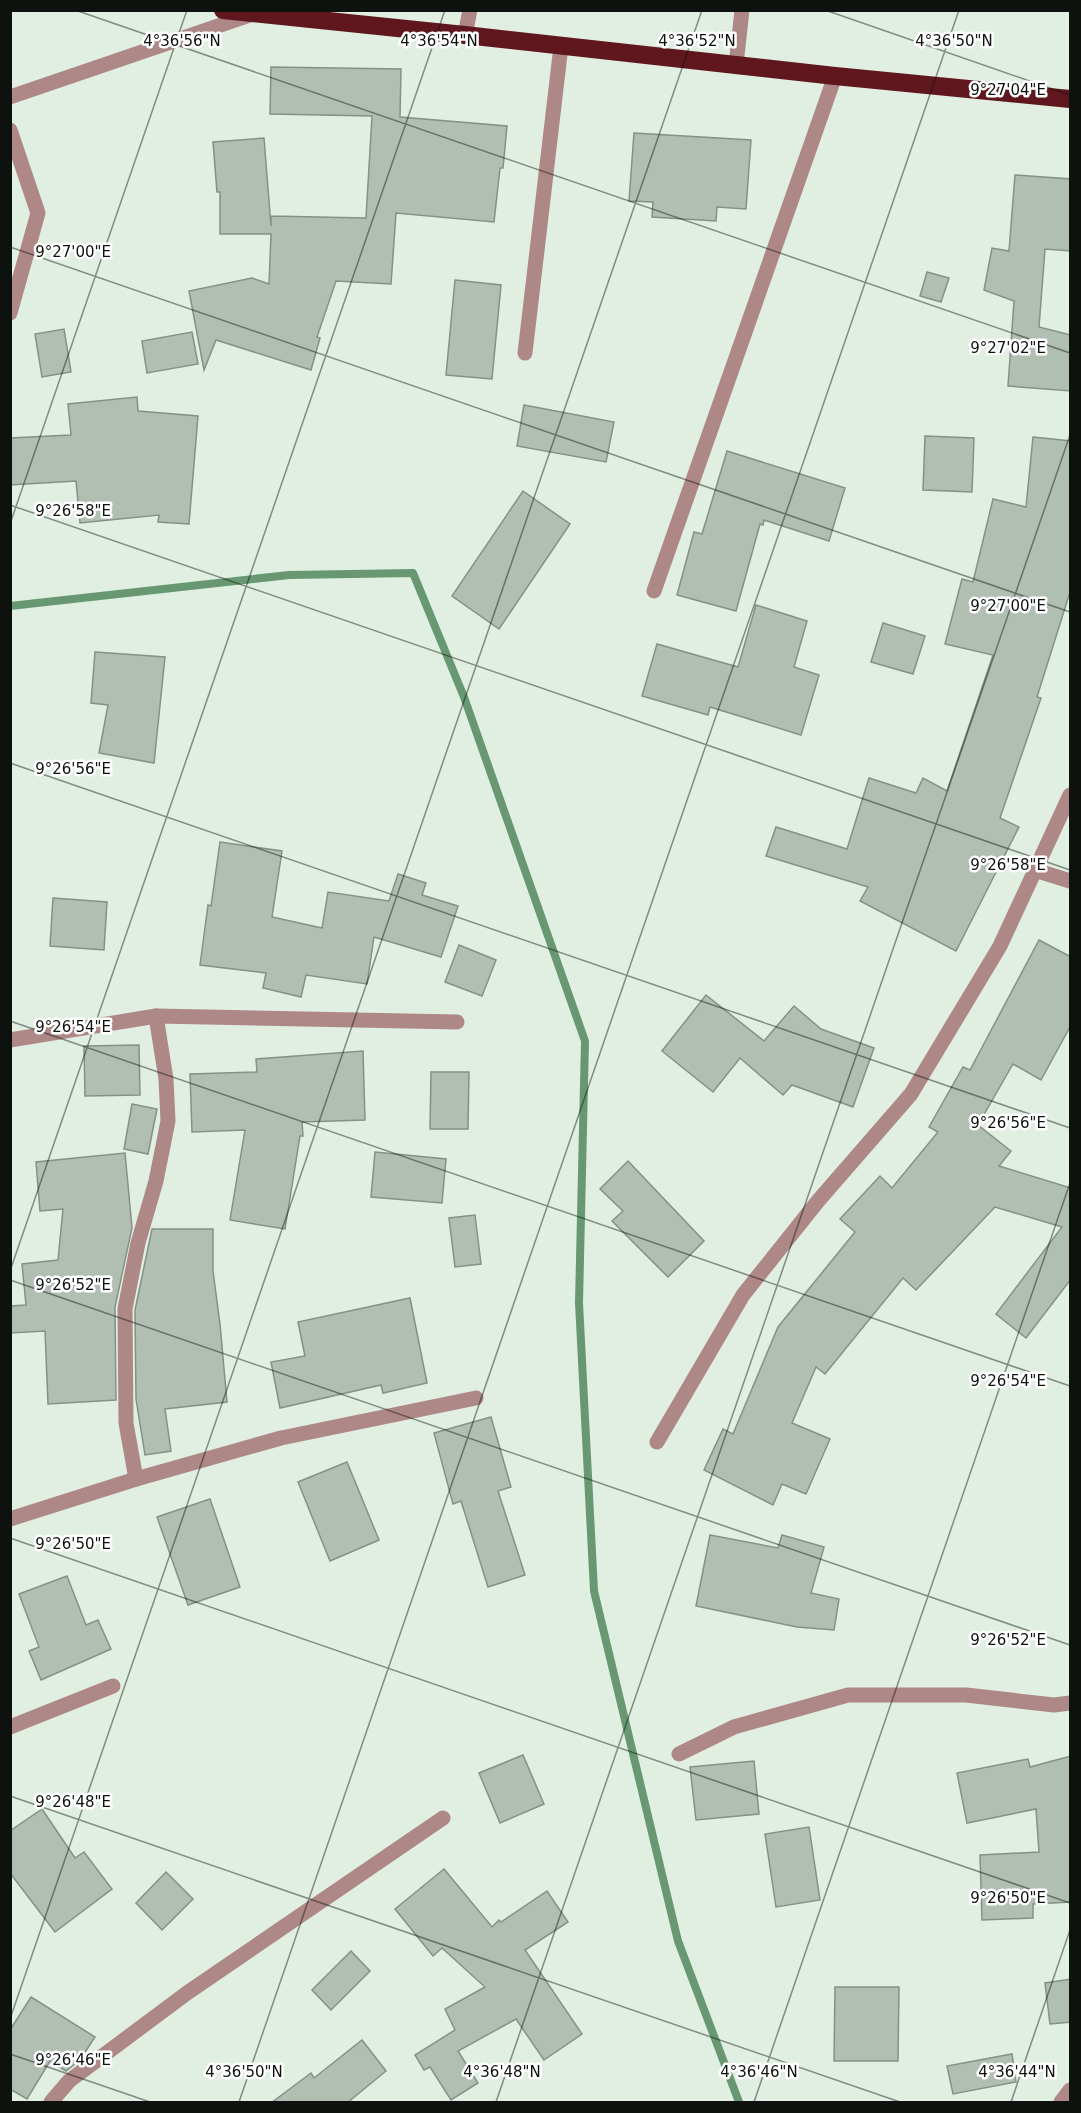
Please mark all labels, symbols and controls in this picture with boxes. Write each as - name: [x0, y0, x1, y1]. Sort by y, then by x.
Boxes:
- text: 4°36'56"N: [143, 32, 221, 50]
- text: 4°36'54"N: [400, 32, 478, 50]
- text: 4°36'52"N: [658, 32, 736, 50]
- text: 4°36'50"N: [915, 32, 993, 50]
- text: 9°27'04"E: [970, 81, 1046, 99]
- text: 9°27'00"E: [35, 243, 111, 261]
- text: 9°27'02"E: [970, 339, 1046, 357]
- text: 9°26'58"E: [35, 502, 111, 520]
- text: 9°27'00"E: [970, 597, 1046, 615]
- text: 9°26'56"E: [35, 760, 111, 778]
- text: 9°26'58"E: [970, 856, 1046, 874]
- text: 9°26'54"E: [35, 1018, 111, 1036]
- text: 9°26'56"E: [970, 1114, 1046, 1132]
- text: 9°26'52"E: [35, 1276, 111, 1294]
- text: 9°26'54"E: [970, 1372, 1046, 1390]
- text: 9°26'50"E: [35, 1535, 111, 1553]
- text: 9°26'52"E: [970, 1631, 1046, 1649]
- text: 9°26'48"E: [35, 1793, 111, 1811]
- text: 9°26'50"E: [970, 1889, 1046, 1907]
- text: 9°26'46"E: [35, 2051, 111, 2069]
- text: 4°36'50"N: [205, 2063, 283, 2081]
- text: 4°36'48"N: [463, 2063, 541, 2081]
- text: 4°36'46"N: [720, 2063, 798, 2081]
- text: 4°36'44"N: [978, 2063, 1056, 2081]

